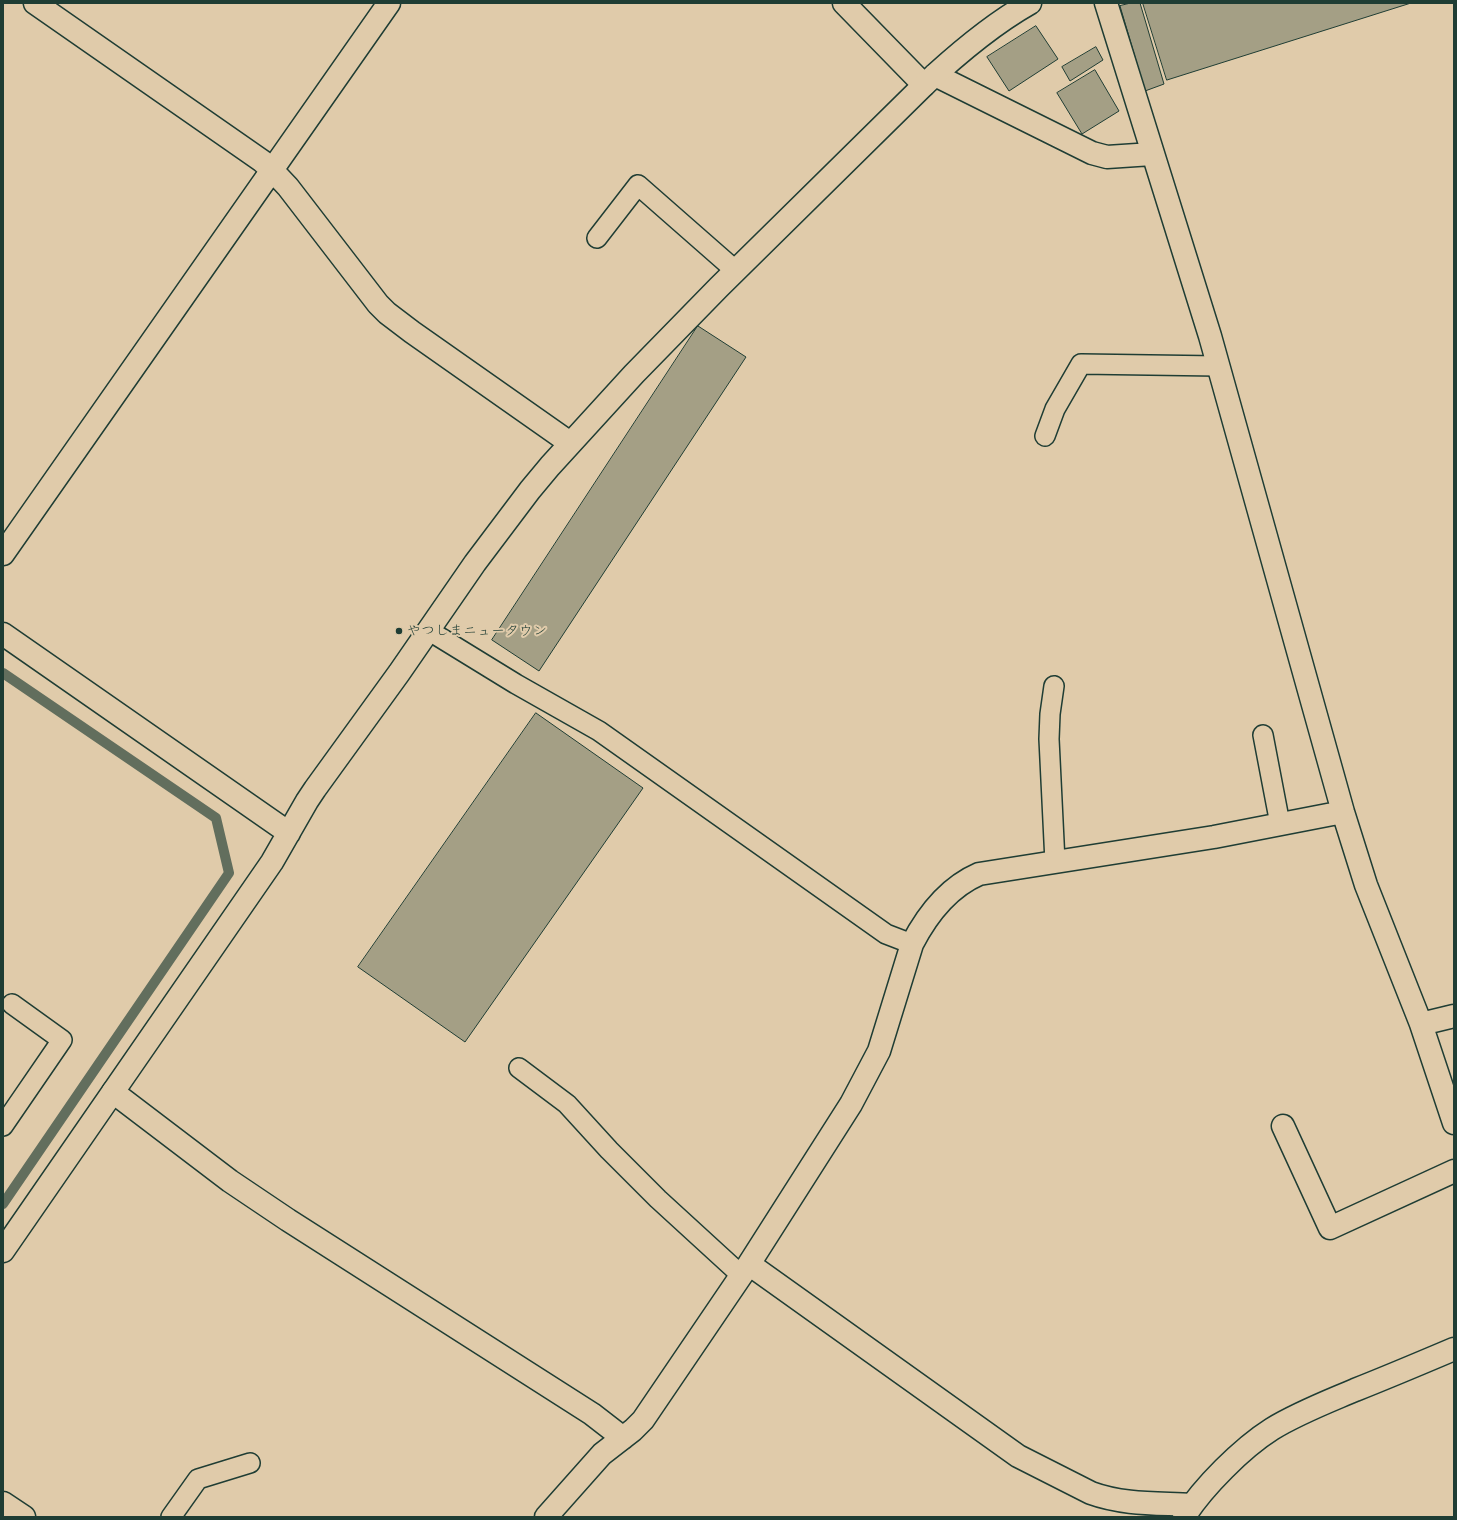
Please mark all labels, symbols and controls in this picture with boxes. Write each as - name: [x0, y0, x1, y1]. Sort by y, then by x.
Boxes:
- place label: やつしまニュータウン: [407, 623, 547, 639]
- marker: やつしまニュータウン: [394, 626, 404, 636]

